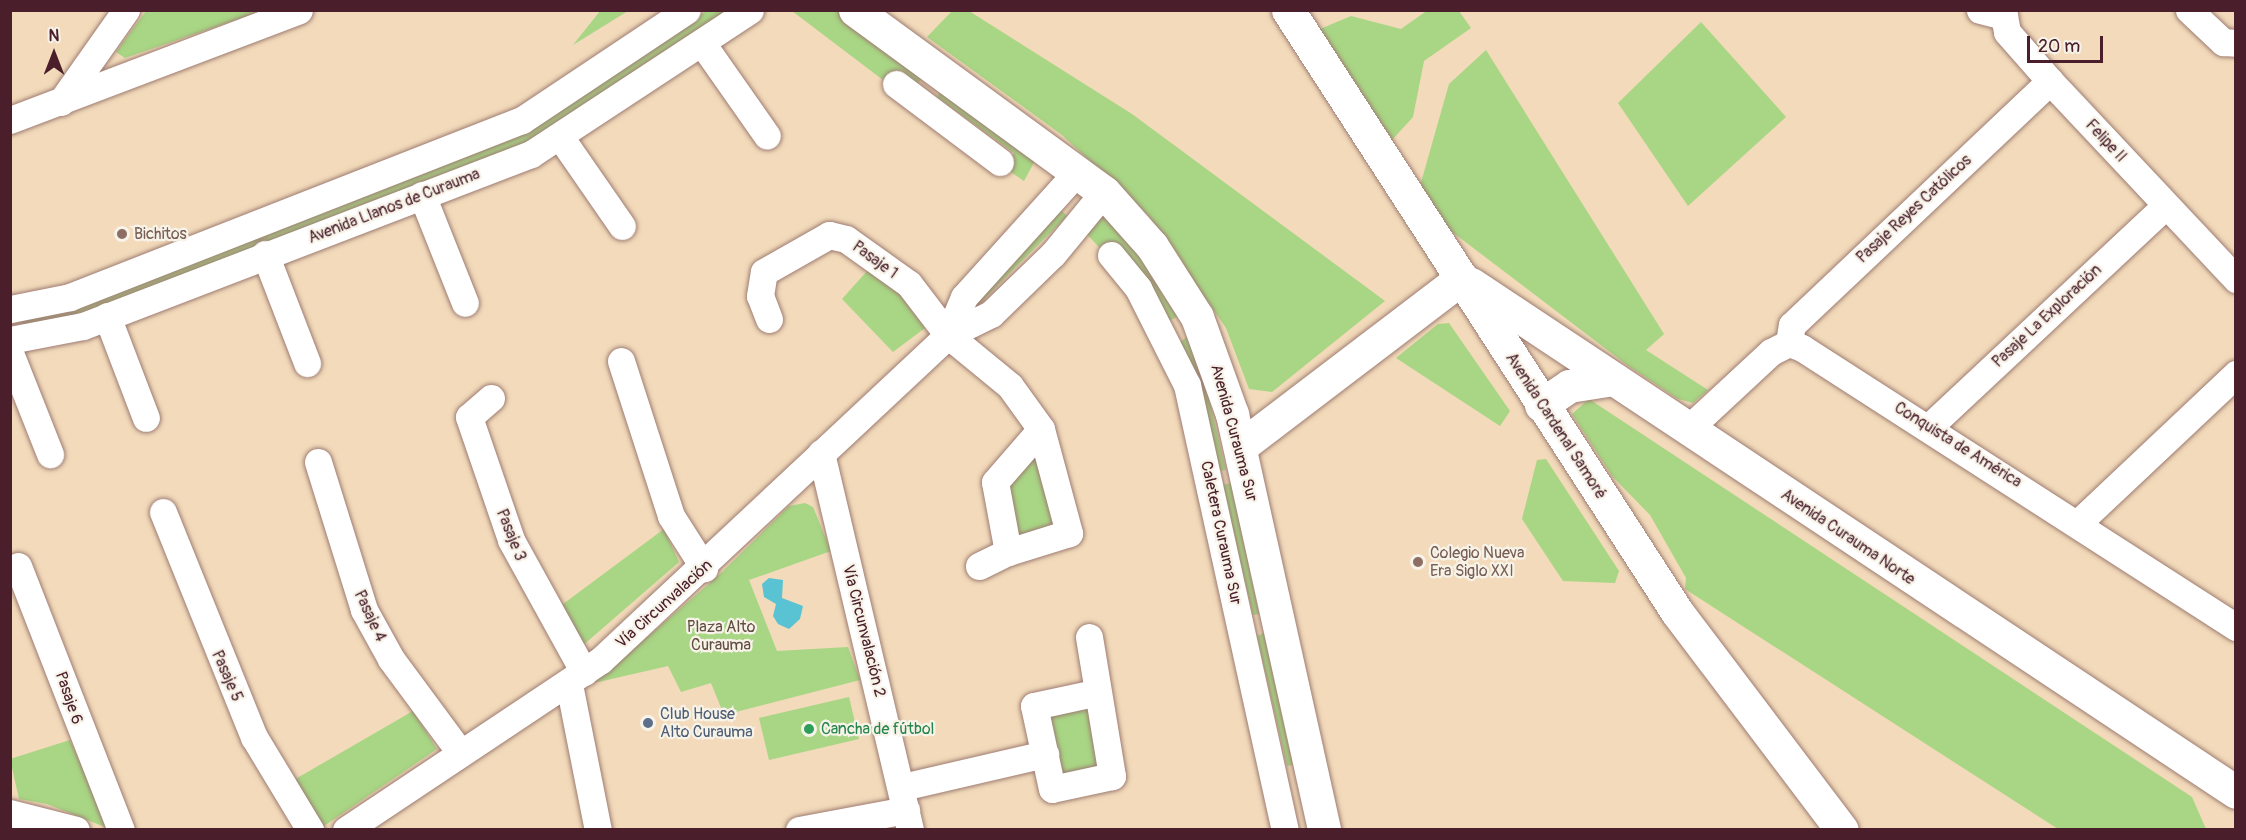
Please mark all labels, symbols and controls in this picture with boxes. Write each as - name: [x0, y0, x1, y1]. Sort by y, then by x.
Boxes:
- north arrow: [24, 24, 84, 84]
- scale bar: [2030, 24, 2106, 62]
- text: N: [49, 26, 59, 46]
- text: 20 m: [2038, 35, 2080, 58]
- street label: Felipe II: [2081, 116, 2131, 166]
- street label: Pasaje Reyes Católicos: [1853, 151, 1975, 267]
- street label: Avenida Llanos de Curauma: [305, 164, 483, 248]
- place label: Bichitos: [134, 224, 187, 244]
- marker: Bichitos: [115, 227, 129, 241]
- street label: Pasaje 1: [849, 237, 901, 283]
- street label: Pasaje La Exploración: [1988, 260, 2106, 372]
- street label: Avenida Cardenal Samoré: [1501, 349, 1611, 503]
- street label: Avenida Curauma Sur: [1206, 362, 1262, 504]
- street label: Conquista de América: [1891, 398, 2025, 492]
- street label: Caletera Curauma Sur: [1196, 459, 1246, 607]
- street label: Avenida Curauma Norte: [1777, 485, 1919, 589]
- street label: Pasaje 3: [492, 506, 530, 564]
- place label: Colegio Nueva Era Siglo XXI: [1430, 543, 1525, 581]
- marker: Colegio Nueva Era Siglo XXI: [1411, 555, 1425, 569]
- street label: Vía Circunvalación: [612, 556, 716, 652]
- street label: Vía Circunvalación 2: [838, 563, 890, 699]
- street label: Pasaje 4: [350, 587, 390, 645]
- park label: Plaza Alto Curauma: [687, 617, 755, 655]
- street label: Pasaje 5: [207, 647, 247, 705]
- street label: Pasaje 6: [51, 669, 87, 727]
- place label: Club House Alto Curauma: [660, 704, 753, 742]
- marker: Club House Alto Curauma: [641, 716, 655, 730]
- place label: Cancha de fútbol: [821, 719, 934, 739]
- marker: Cancha de fútbol: [802, 722, 816, 736]

